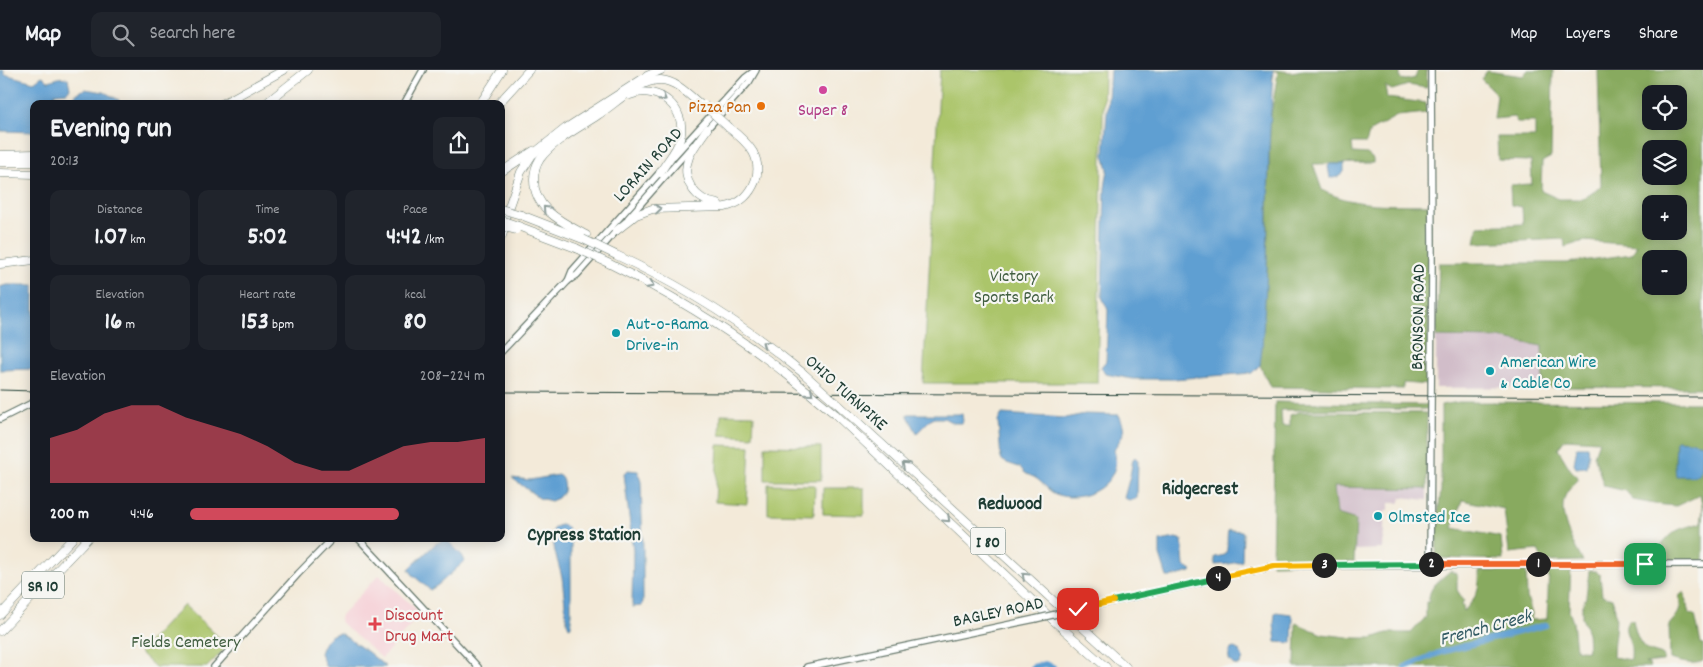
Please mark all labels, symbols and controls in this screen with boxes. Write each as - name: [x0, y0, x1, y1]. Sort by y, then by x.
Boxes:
- search box: [91, 12, 441, 57]
- text: Map: [25, 18, 61, 52]
- icon: search: [109, 21, 137, 49]
- text: Search here: [149, 21, 235, 48]
- text: Map: [1510, 22, 1537, 47]
- text: Layers: [1565, 22, 1611, 47]
- text: Share: [1639, 22, 1678, 47]
- marker: Super 8: [817, 84, 829, 96]
- map controls: [1642, 85, 1687, 295]
- button: locate: [1642, 85, 1687, 130]
- one-way arrow: [657, 92, 666, 102]
- place label: Pizza Pan: [688, 96, 751, 121]
- place label: Super 8: [798, 99, 848, 124]
- marker: Pizza Pan: [755, 100, 767, 112]
- text: Evening run: [50, 111, 172, 151]
- button: share: [433, 117, 485, 169]
- street label: LORAIN ROAD: [608, 123, 689, 209]
- button: layers: [1642, 140, 1687, 185]
- text: 20:13: [50, 150, 79, 173]
- button: +: [1642, 195, 1687, 240]
- text: Distance: [97, 200, 143, 220]
- text: Time: [256, 200, 279, 220]
- text: Pace: [403, 200, 428, 220]
- one-way arrow: [655, 204, 663, 215]
- one-way arrow: [543, 205, 552, 214]
- text: 1.07: [94, 220, 127, 256]
- text: 5:02: [247, 220, 288, 256]
- text: 4:42: [386, 220, 422, 256]
- text: km: [127, 230, 146, 250]
- text: /km: [422, 230, 444, 250]
- button: −: [1642, 250, 1687, 295]
- street label: BRONSON ROAD: [1406, 264, 1433, 370]
- park label: Victory Sports Park: [974, 265, 1054, 311]
- one-way arrow: [646, 279, 655, 289]
- text: Elevation: [95, 285, 144, 305]
- text: Heart rate: [239, 285, 296, 305]
- text: kcal: [405, 285, 426, 305]
- text: 16: [105, 305, 122, 341]
- text: 153: [241, 305, 269, 341]
- text: 80: [403, 305, 427, 341]
- place label: Aut-o-Rama Drive-in: [626, 313, 709, 359]
- text: m: [122, 315, 135, 335]
- text: bpm: [269, 315, 294, 335]
- marker: Aut-o-Rama Drive-in: [610, 327, 622, 339]
- one-way arrow: [762, 341, 771, 349]
- street label: OHIO TURNPIKE: [799, 350, 892, 438]
- place label: American Wire & Cable Co: [1500, 351, 1597, 397]
- text: Elevation: [50, 365, 106, 388]
- text: 208–224 m: [420, 365, 485, 388]
- marker: American Wire & Cable Co: [1484, 365, 1496, 377]
- one-way arrow: [804, 388, 813, 396]
- one-way arrow: [902, 462, 911, 471]
- district label: Ridgecrest: [1162, 477, 1238, 504]
- district label: Redwood: [978, 492, 1042, 519]
- text: 200 m: [50, 503, 89, 526]
- text: 4:46: [130, 503, 154, 526]
- place label: Olmsted Ice: [1388, 506, 1471, 531]
- marker: Olmsted Ice: [1372, 510, 1384, 522]
- one-way arrow: [941, 513, 950, 522]
- district label: Cypress Station: [527, 523, 641, 550]
- road number: I 80: [970, 528, 1006, 554]
- pin: [1624, 543, 1666, 585]
- icon: arrive: [1631, 550, 1659, 578]
- pin: 3: [1312, 552, 1336, 578]
- pin: 2: [1418, 552, 1444, 576]
- pin: 1: [1526, 552, 1550, 576]
- text: 2: [1428, 554, 1435, 574]
- text: 1: [1537, 554, 1540, 574]
- text: 3: [1321, 555, 1328, 575]
- pin: 4: [1206, 566, 1230, 590]
- text: 4: [1216, 568, 1221, 588]
- road number: SR 10: [22, 572, 64, 598]
- one-way arrow: [1021, 573, 1030, 582]
- pin: [1057, 588, 1099, 630]
- street label: BAGLEY ROAD: [951, 592, 1046, 635]
- icon: check: [1064, 595, 1092, 623]
- place label: Discount Drug Mart: [385, 604, 453, 650]
- water label: French Creek: [1437, 604, 1537, 655]
- marker: Discount Drug Mart: [369, 618, 381, 630]
- park label: Fields Cemetery: [131, 631, 241, 656]

